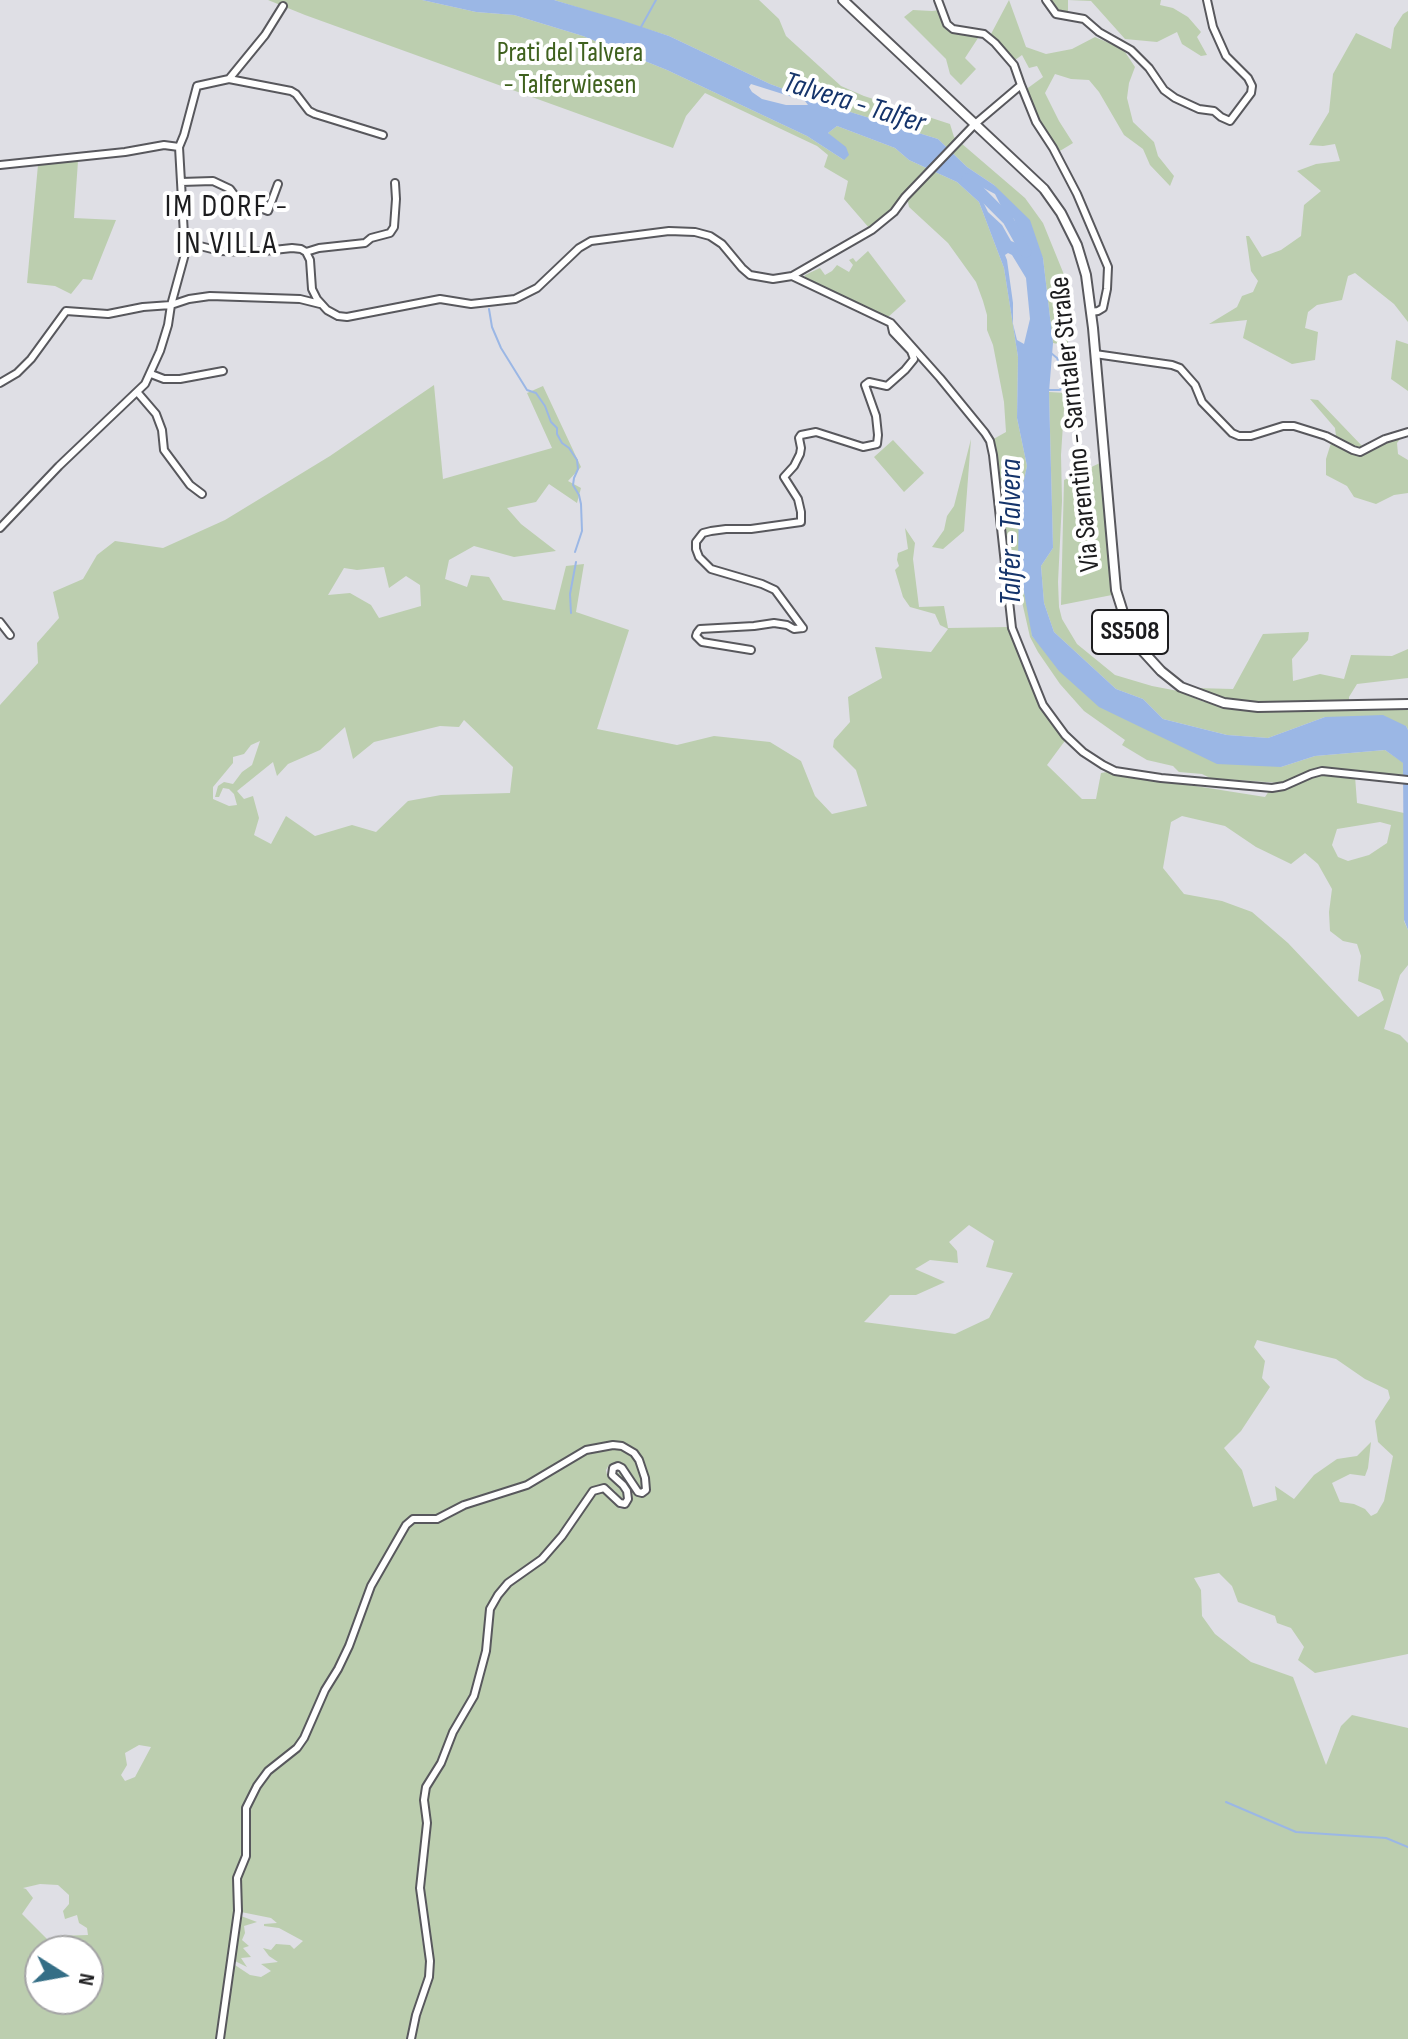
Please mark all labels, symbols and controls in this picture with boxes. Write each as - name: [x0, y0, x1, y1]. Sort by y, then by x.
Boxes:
- park label: Prati del Talvera - Talferwiesen: [497, 37, 643, 103]
- water label: Talvera - Talfer: [779, 65, 929, 143]
- district label: IM DORF - IN VILLA: [165, 189, 289, 264]
- street label: Via Sarentino - Sarntaler Straße: [1044, 275, 1108, 573]
- water label: Talfer - Talvera: [994, 459, 1030, 605]
- road number: SS508: [1092, 610, 1168, 654]
- north arrow: [24, 1935, 104, 2015]
- text: N: [72, 1971, 100, 1988]

